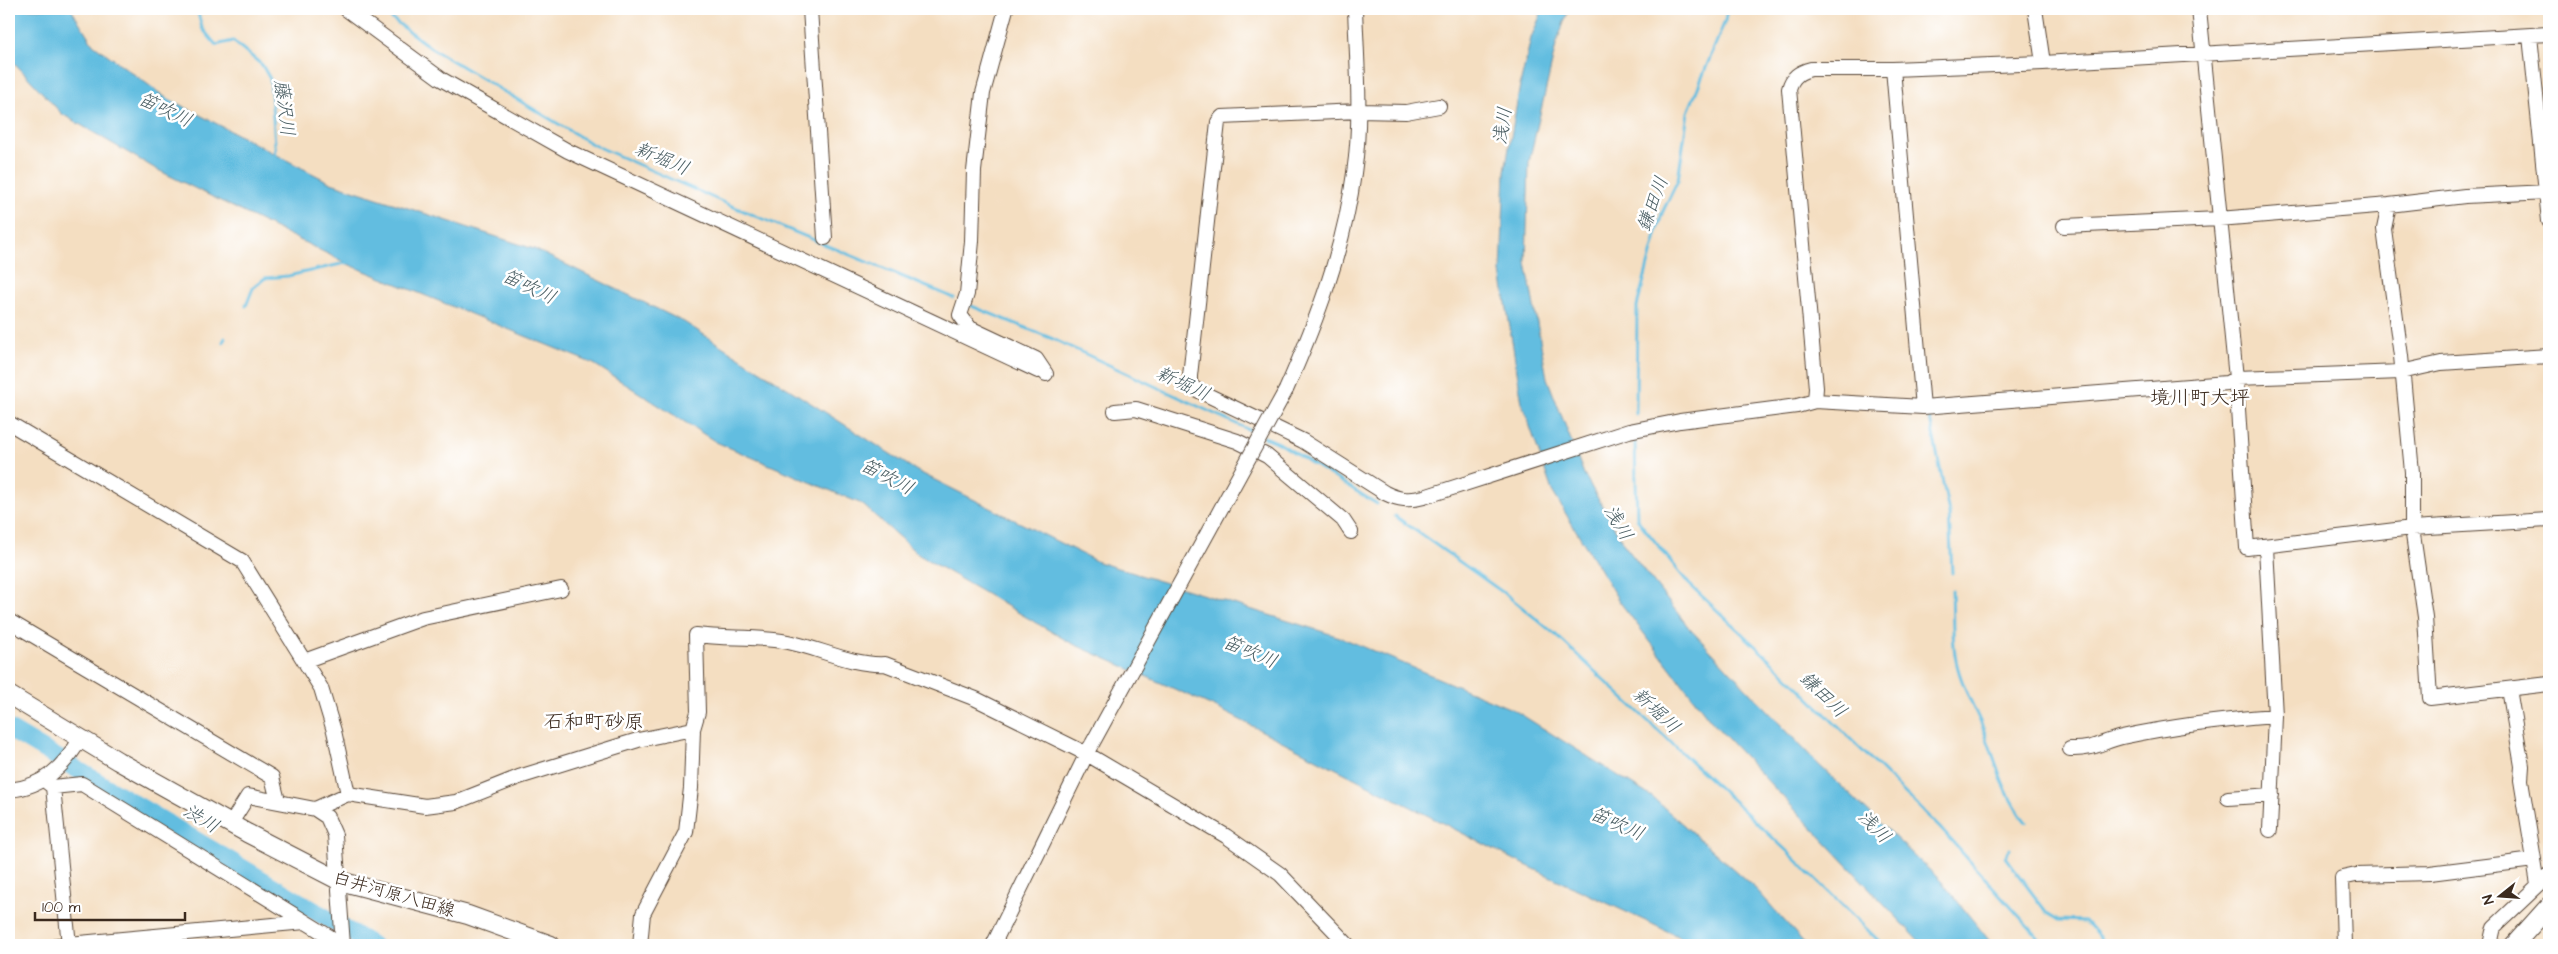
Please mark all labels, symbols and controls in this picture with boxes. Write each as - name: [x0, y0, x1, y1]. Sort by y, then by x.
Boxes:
- water label: 藤沢川: [267, 78, 301, 138]
- water label: 笛吹川: [133, 85, 197, 135]
- water label: 浅川: [1487, 105, 1519, 147]
- water label: 新堀川: [630, 135, 694, 183]
- water label: 鎌田川: [1631, 173, 1675, 235]
- water label: 笛吹川: [497, 262, 561, 312]
- water label: 新堀川: [1151, 360, 1215, 408]
- district label: 境川町大坪: [2150, 384, 2250, 412]
- water label: 笛吹川: [855, 452, 919, 502]
- water label: 浅川: [1597, 500, 1639, 546]
- water label: 笛吹川: [1218, 628, 1282, 676]
- water label: 鎌田川: [1793, 665, 1853, 725]
- water label: 新堀川: [1626, 682, 1686, 740]
- district label: 石和町砂原: [544, 708, 644, 736]
- water label: 渋川: [178, 798, 224, 840]
- water label: 笛吹川: [1585, 800, 1649, 848]
- water label: 浅川: [1851, 804, 1897, 850]
- street label: 白井河原八田線: [330, 865, 458, 923]
- north arrow: [2476, 872, 2526, 922]
- scale bar: [35, 889, 185, 921]
- text: N: [2478, 892, 2499, 907]
- text: 100 m: [42, 897, 81, 918]

